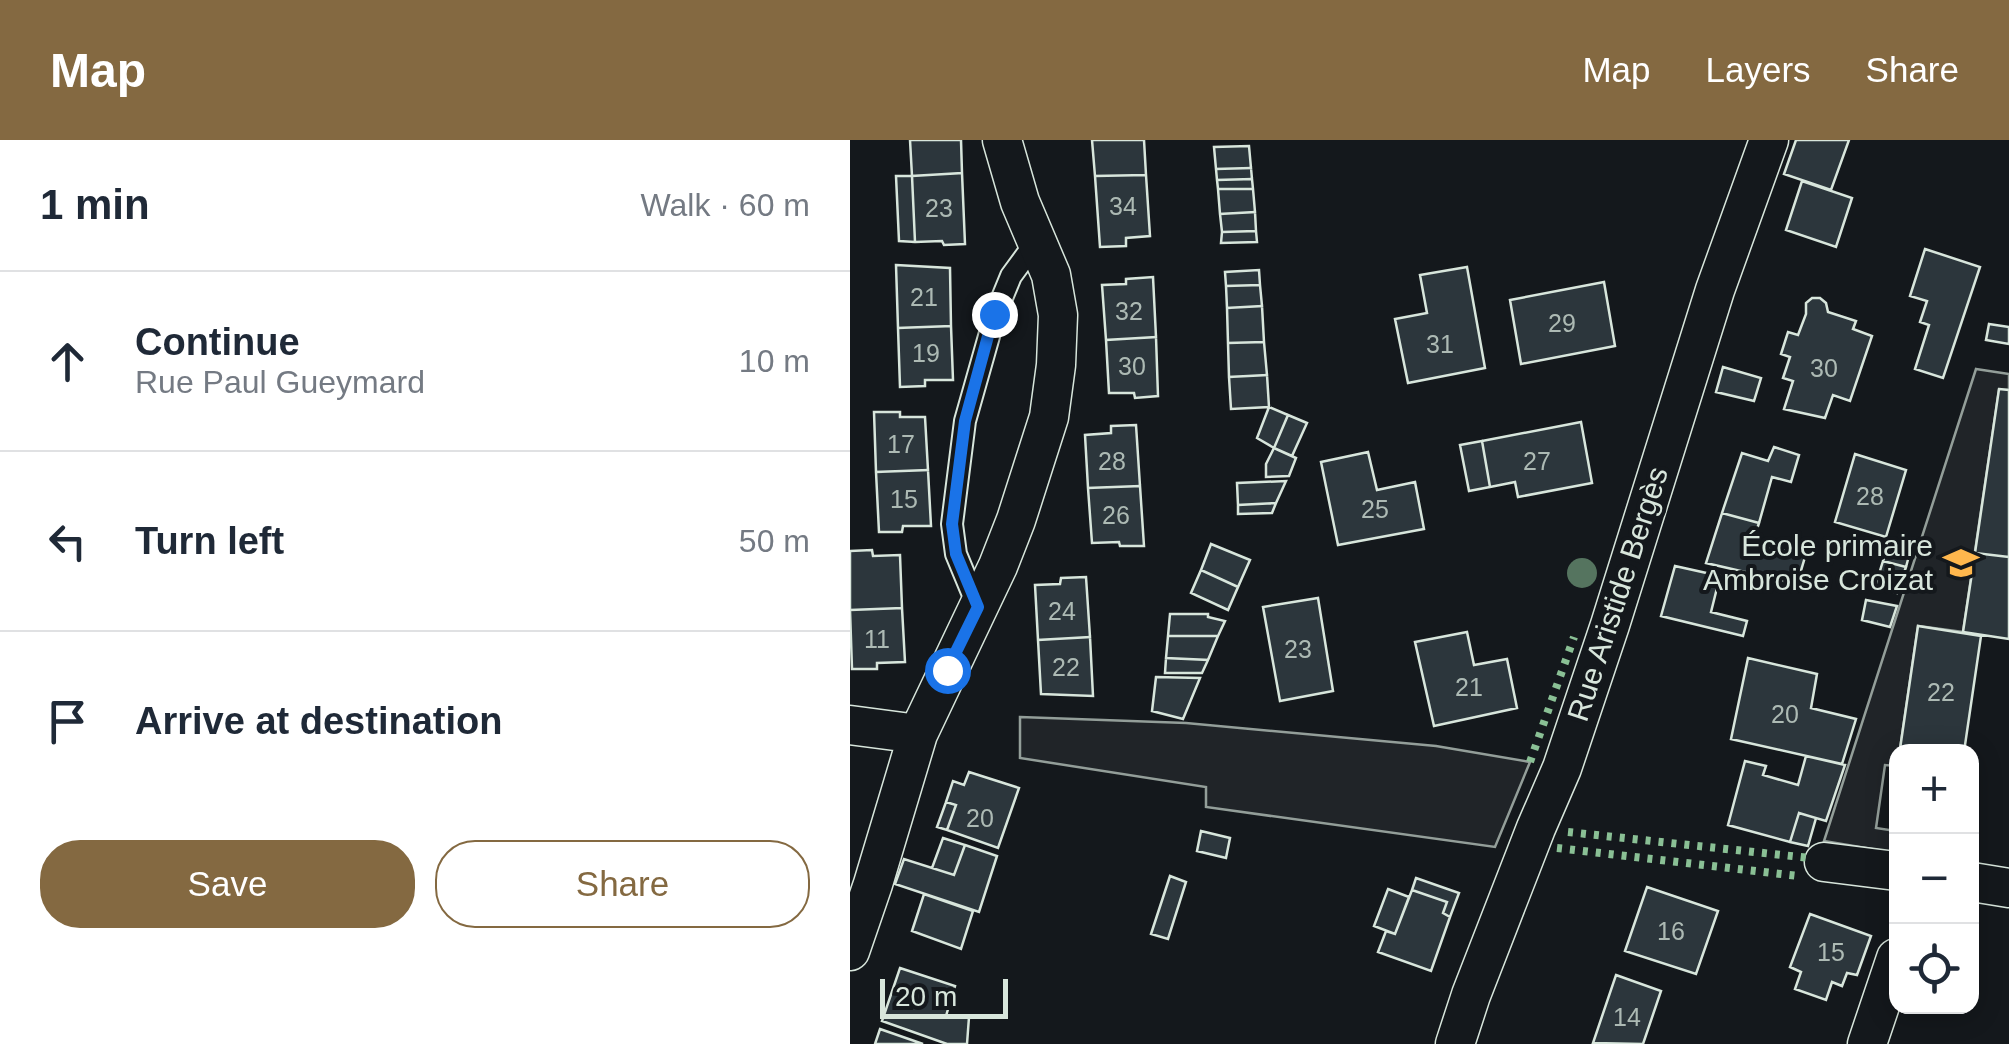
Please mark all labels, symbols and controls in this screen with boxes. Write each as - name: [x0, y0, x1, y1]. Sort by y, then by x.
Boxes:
- text: Map: [50, 44, 146, 97]
- text: Map: [1582, 50, 1651, 89]
- text: Layers: [1706, 50, 1811, 89]
- text: Share: [1866, 50, 1959, 89]
- text: 1 min: [40, 181, 150, 228]
- text: Walk · 60 m: [641, 187, 810, 223]
- house number: 34: [1109, 192, 1137, 220]
- house number: 23: [925, 194, 953, 222]
- house number: 21: [910, 283, 938, 311]
- route end: [972, 292, 1018, 338]
- house number: 32: [1115, 297, 1143, 325]
- house number: 29: [1548, 309, 1576, 337]
- text: Continue: [135, 321, 300, 363]
- house number: 31: [1426, 330, 1454, 358]
- icon: ahead: [40, 334, 95, 389]
- house number: 19: [912, 339, 940, 367]
- text: 10 m: [739, 343, 810, 379]
- house number: 30: [1118, 352, 1146, 380]
- house number: 30: [1810, 354, 1838, 382]
- text: Rue Paul Gueymard: [135, 364, 425, 400]
- house number: 17: [887, 430, 915, 458]
- house number: 28: [1098, 447, 1126, 475]
- house number: 27: [1523, 447, 1551, 475]
- street label: Rue Aristide Bergès: [1561, 463, 1674, 725]
- house number: 28: [1856, 482, 1884, 510]
- house number: 15: [890, 485, 918, 513]
- house number: 25: [1361, 495, 1389, 523]
- house number: 26: [1102, 501, 1130, 529]
- icon: left: [40, 514, 95, 569]
- text: Turn left: [135, 520, 284, 562]
- text: 50 m: [739, 523, 810, 559]
- place label: École primaire Ambroise Croizat: [1703, 529, 1934, 596]
- school or university icon: École primaire Ambroise Croizat: [1942, 544, 1980, 582]
- house number: 24: [1048, 597, 1076, 625]
- house number: 11: [864, 625, 890, 653]
- house number: 23: [1284, 635, 1312, 663]
- route start: [925, 648, 971, 694]
- house number: 22: [1052, 653, 1080, 681]
- house number: 21: [1455, 673, 1483, 701]
- house number: 22: [1927, 678, 1955, 706]
- icon: arrive: [40, 694, 95, 749]
- text: Arrive at destination: [135, 700, 502, 742]
- house number: 20: [1771, 700, 1799, 728]
- map controls: [1889, 744, 1979, 1014]
- button: +: [1889, 744, 1979, 834]
- house number: 20: [966, 804, 994, 832]
- button: −: [1889, 834, 1979, 924]
- button: Save: [40, 840, 415, 928]
- button: Share: [435, 840, 810, 928]
- house number: 16: [1657, 917, 1685, 945]
- button: locate: [1889, 924, 1979, 1014]
- house number: 15: [1817, 938, 1845, 966]
- scale bar: [880, 974, 1008, 1018]
- text: 20 m: [895, 981, 957, 1012]
- house number: 14: [1613, 1003, 1641, 1031]

